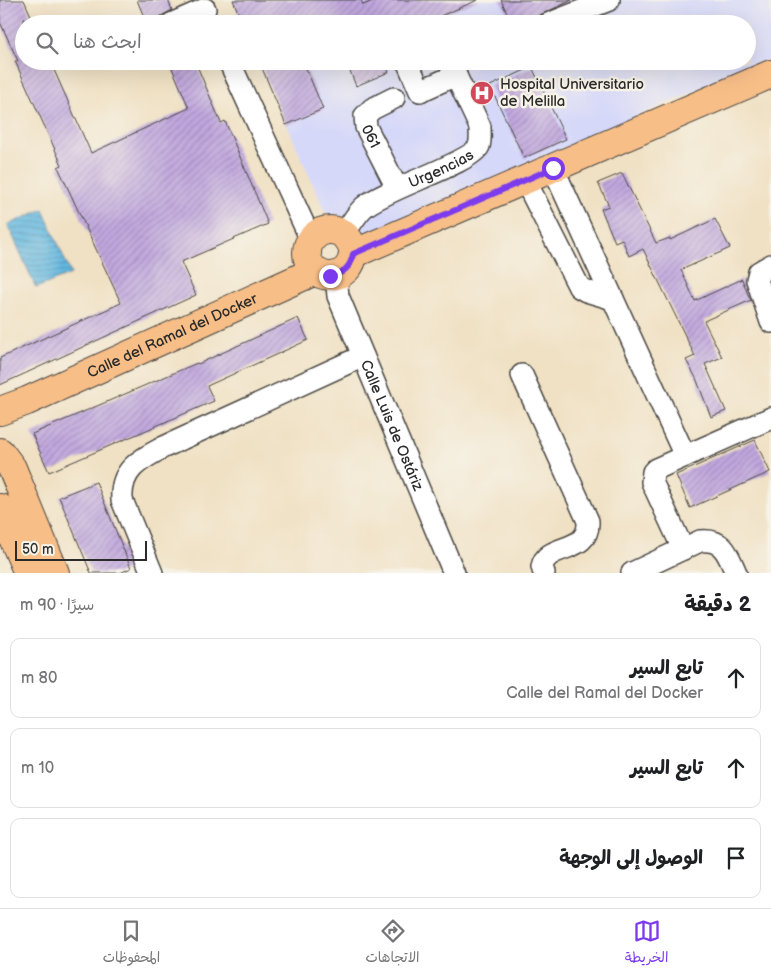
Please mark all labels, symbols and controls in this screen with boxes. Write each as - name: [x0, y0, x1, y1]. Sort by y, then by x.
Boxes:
- search box: [15, 15, 756, 70]
- icon: search: [33, 29, 61, 57]
- text: ابحث هنا: [73, 31, 142, 54]
- place label: Hospital Universitario de Melilla: [500, 75, 644, 111]
- hospital icon: Hospital Universitario de Melilla: [469, 80, 495, 106]
- street label: 061: [356, 122, 384, 151]
- street label: Urgencias: [406, 145, 478, 193]
- route start: [542, 157, 565, 180]
- route end: [319, 265, 342, 288]
- street label: Calle del Ramal del Docker: [84, 289, 261, 383]
- street label: Calle Luis de Ostáriz: [356, 357, 428, 494]
- scale bar: [15, 538, 148, 561]
- text: 50 m: [22, 541, 54, 558]
- text: 2 دقيقة: [684, 592, 751, 617]
- text: سيرًا · 90 m: [20, 596, 95, 615]
- text: تابع السير: [630, 657, 703, 680]
- icon: ahead: [722, 664, 750, 692]
- text: 80 m: [21, 669, 57, 688]
- text: Calle del Ramal del Docker: [506, 684, 703, 703]
- icon: ahead: [722, 754, 750, 782]
- text: تابع السير: [630, 757, 703, 780]
- text: 10 m: [21, 759, 54, 778]
- icon: arrive: [722, 844, 750, 872]
- text: الوصول إلى الوجهة: [559, 847, 703, 870]
- tab: المحفوظات: [103, 917, 160, 970]
- tab: الاتجاهات: [365, 917, 420, 970]
- tab: الخريطة: [625, 917, 668, 970]

